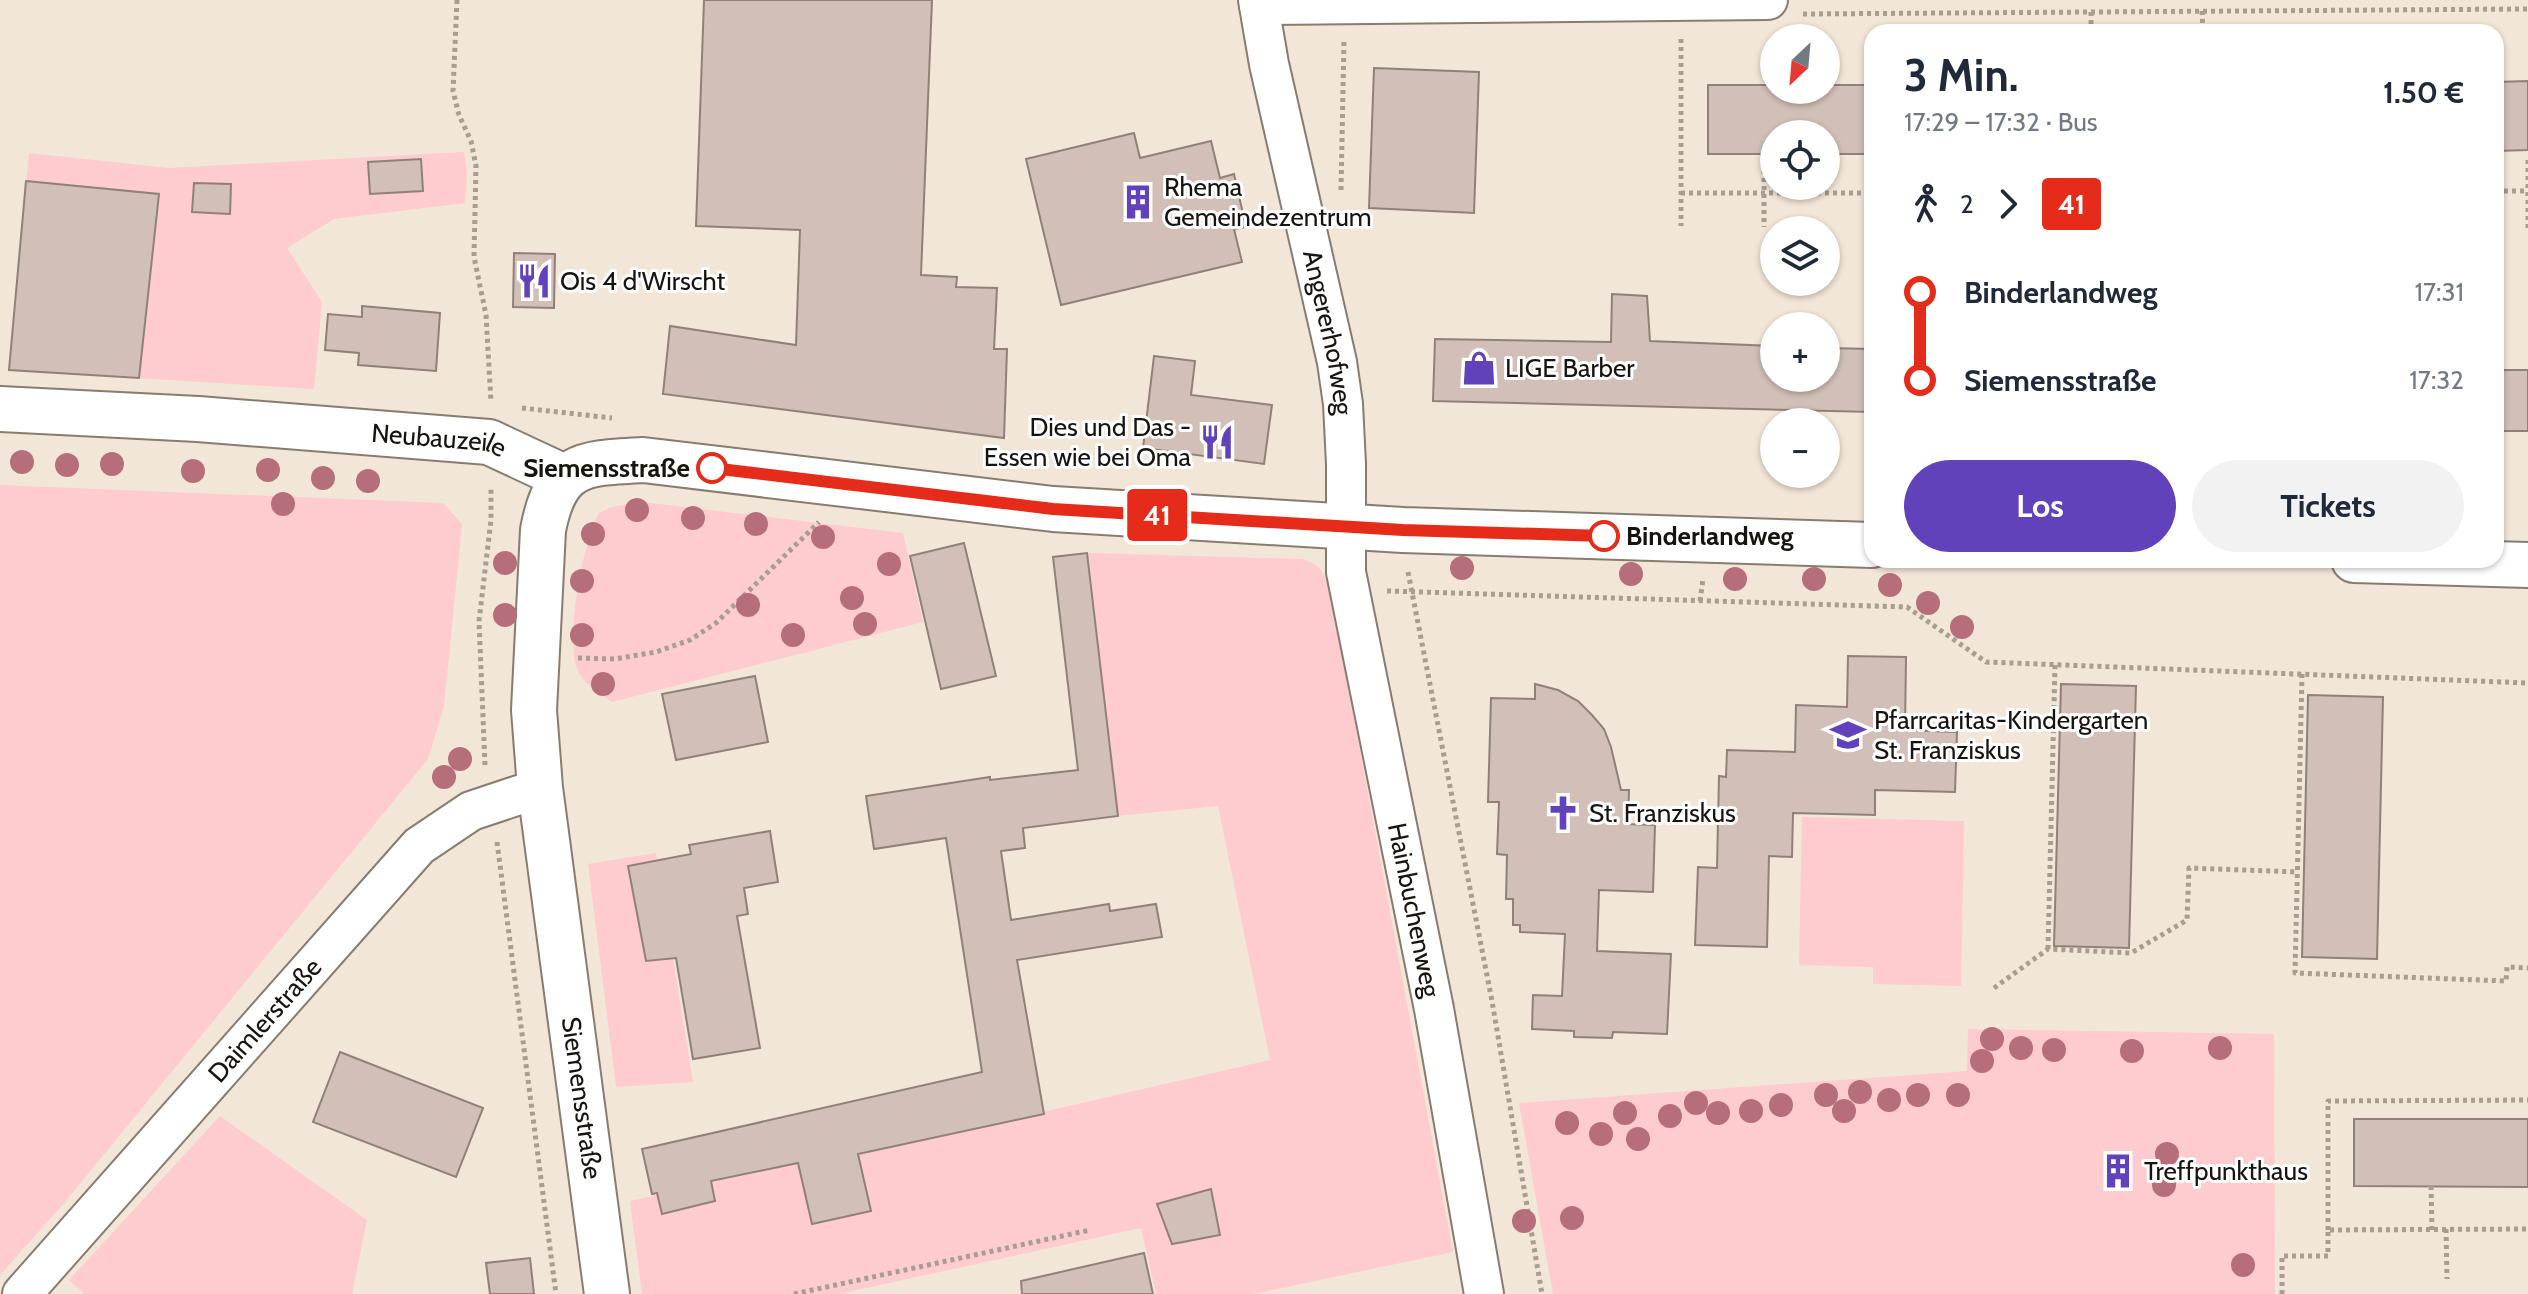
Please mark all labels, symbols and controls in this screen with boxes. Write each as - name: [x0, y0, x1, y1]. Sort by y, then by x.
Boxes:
- north arrow: [1760, 24, 1840, 104]
- map controls: [1760, 24, 1840, 488]
- text: 3 Min.: [1904, 49, 2018, 102]
- text: 1.50 €: [2383, 74, 2464, 111]
- text: 17:29 – 17:32 · Bus: [1904, 106, 2098, 138]
- button: locate: [1760, 120, 1840, 200]
- place label: Rhema Gemeindezentrum: [1164, 171, 1372, 233]
- icon: walk: [1904, 182, 1948, 226]
- icon: forward: [1986, 182, 2030, 226]
- building icon: Rhema Gemeindezentrum: [1119, 183, 1157, 221]
- text: 41: [2058, 187, 2085, 221]
- text: 2: [1960, 188, 1974, 220]
- button: layers: [1760, 216, 1840, 296]
- street label: Angererhofweg: [1296, 247, 1360, 417]
- restaurant icon: Ois 4 d'Wirscht: [515, 262, 553, 300]
- place label: Ois 4 d'Wirscht: [560, 265, 725, 297]
- text: Binderlandweg: [1964, 274, 2157, 311]
- text: 17:31: [2414, 276, 2464, 308]
- button: +: [1760, 312, 1840, 392]
- shop icon: LIGE Barber: [1460, 349, 1498, 387]
- place label: LIGE Barber: [1505, 352, 1635, 384]
- text: Siemensstraße: [1964, 362, 2156, 399]
- text: 17:32: [2409, 364, 2464, 396]
- button: −: [1760, 408, 1840, 488]
- place label: Dies und Das - Essen wie bei Oma: [984, 411, 1192, 473]
- street label: Neubauzeile: [370, 417, 512, 464]
- restaurant icon: Dies und Das - Essen wie bei Oma: [1198, 423, 1236, 461]
- place label: Siemensstraße: [523, 452, 690, 484]
- marker: Siemensstraße: [697, 453, 727, 483]
- button: Los: [1904, 460, 2176, 552]
- button: Tickets: [2192, 460, 2464, 552]
- line badge: 41: [1121, 489, 1193, 541]
- text: 41: [1143, 498, 1171, 532]
- place label: Binderlandweg: [1626, 520, 1794, 552]
- marker: Binderlandweg: [1589, 521, 1619, 551]
- place label: Pfarrcaritas-Kindergarten St. Franziskus: [1874, 704, 2148, 766]
- school or university icon: Pfarrcaritas-Kindergarten St. Franziskus: [1829, 716, 1867, 754]
- church icon: St. Franziskus: [1544, 794, 1582, 832]
- place label: St. Franziskus: [1589, 797, 1736, 829]
- street label: Hainbuchenweg: [1381, 820, 1447, 1001]
- street label: Daimlerstraße: [201, 951, 328, 1089]
- street label: Siemensstraße: [555, 1015, 609, 1181]
- building icon: Treffpunkthaus: [2099, 1152, 2137, 1190]
- place label: Treffpunkthaus: [2144, 1155, 2308, 1187]

